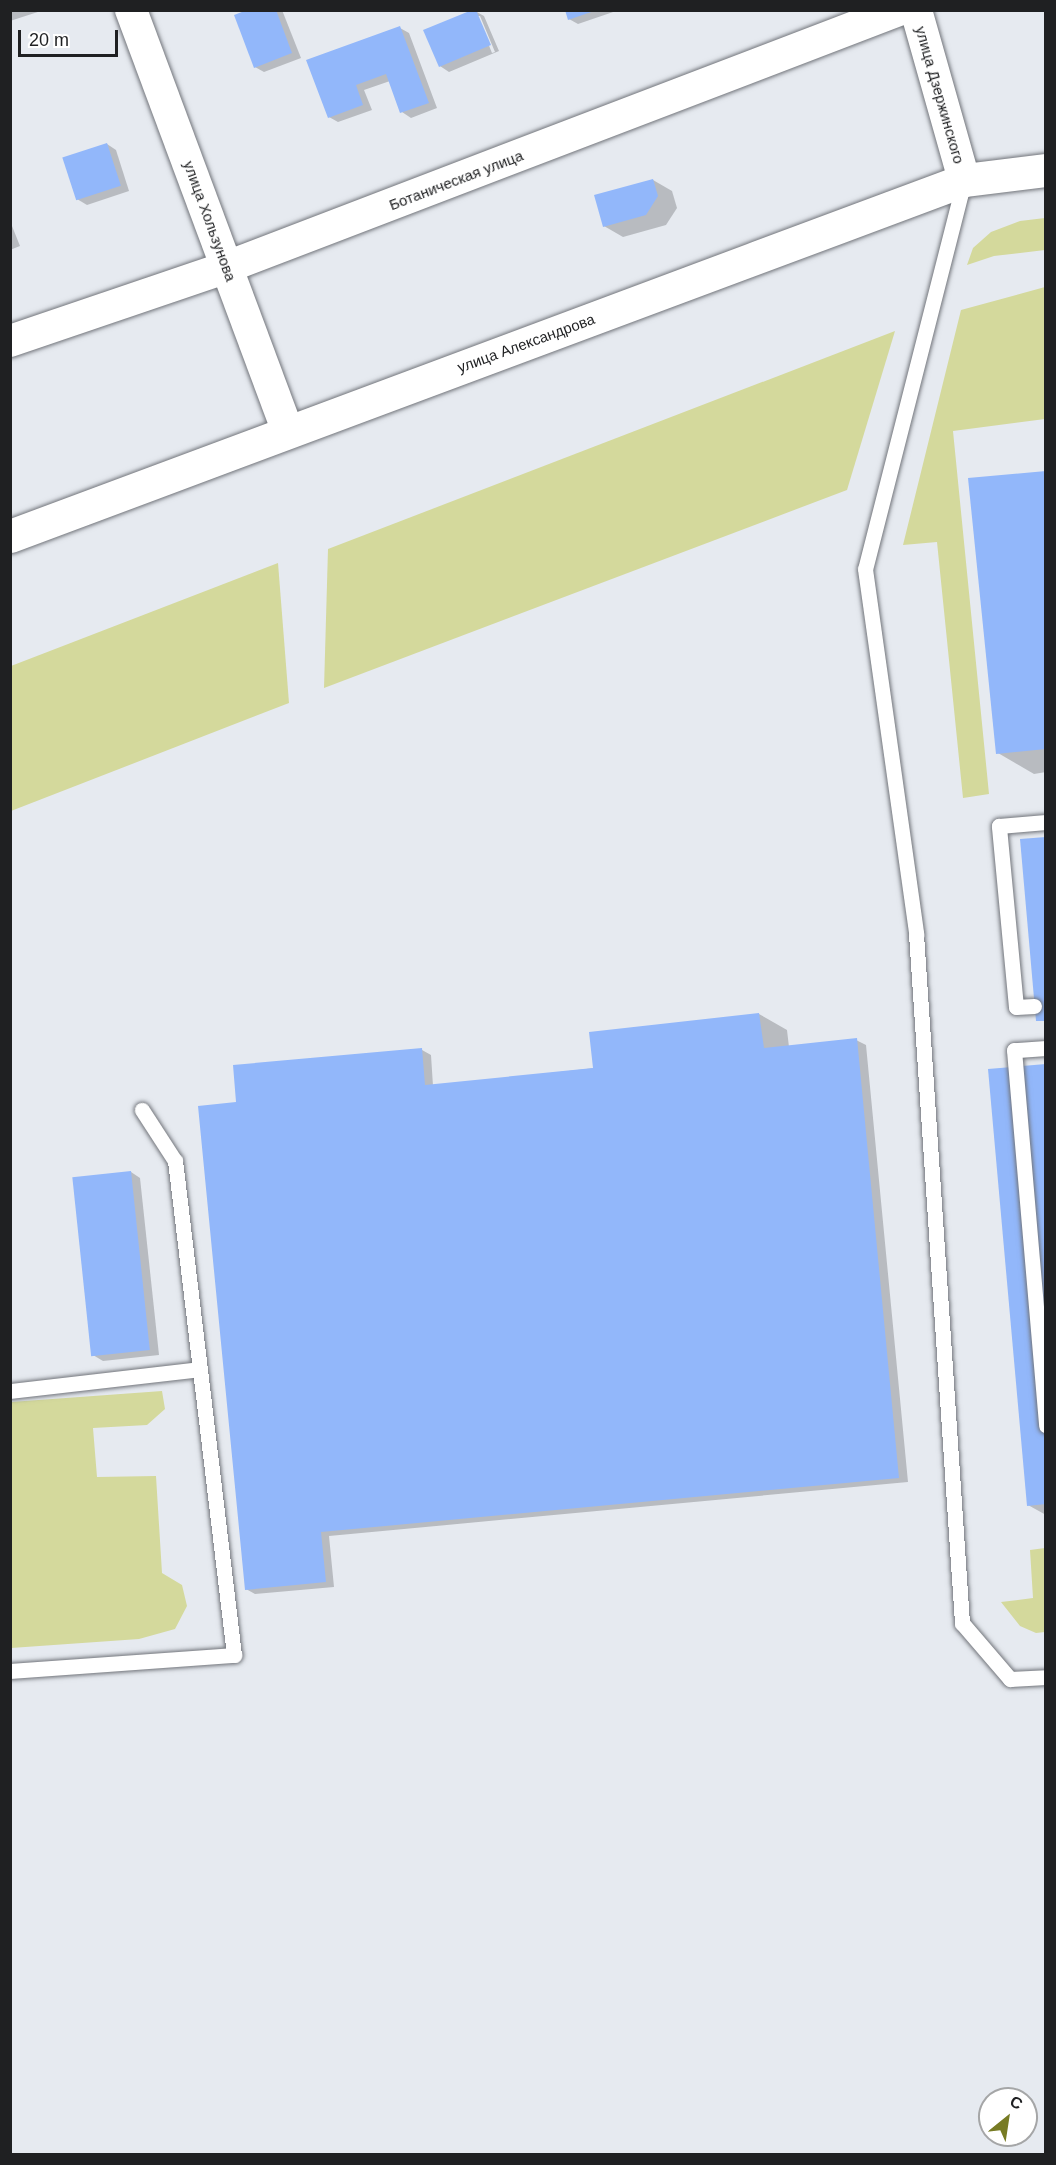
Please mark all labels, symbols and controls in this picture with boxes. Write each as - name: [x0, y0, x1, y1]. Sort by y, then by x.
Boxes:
- scale bar: [21, 18, 122, 56]
- street label: улица Дзержинского: [912, 24, 968, 166]
- text: 20 m: [29, 30, 69, 50]
- street label: Ботаническая улица: [386, 146, 526, 214]
- street label: улица Хользунова: [180, 158, 240, 284]
- street label: улица Александрова: [455, 310, 597, 376]
- north arrow: [978, 2087, 1038, 2147]
- text: С: [1007, 2092, 1026, 2113]

